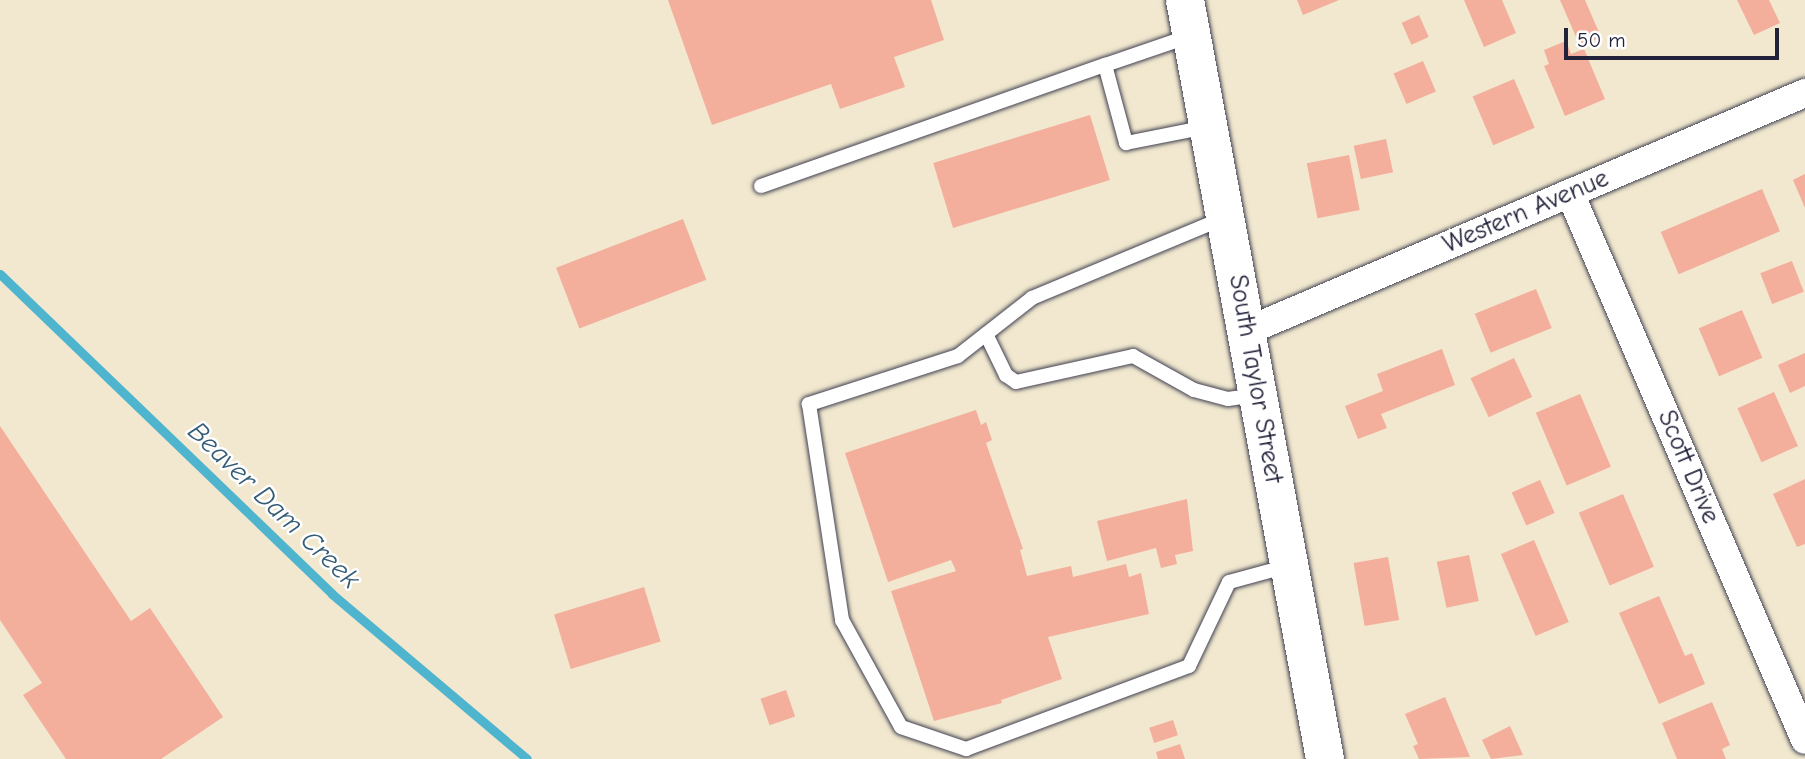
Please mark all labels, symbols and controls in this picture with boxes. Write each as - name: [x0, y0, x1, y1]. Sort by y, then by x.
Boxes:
- scale bar: [1567, 14, 1782, 58]
- text: 50 m: [1577, 28, 1626, 52]
- street label: Western Avenue: [1438, 163, 1614, 261]
- street label: South Taylor Street: [1221, 272, 1289, 486]
- street label: Scott Drive: [1650, 406, 1726, 528]
- water label: Beaver Dam Creek: [181, 414, 367, 596]

